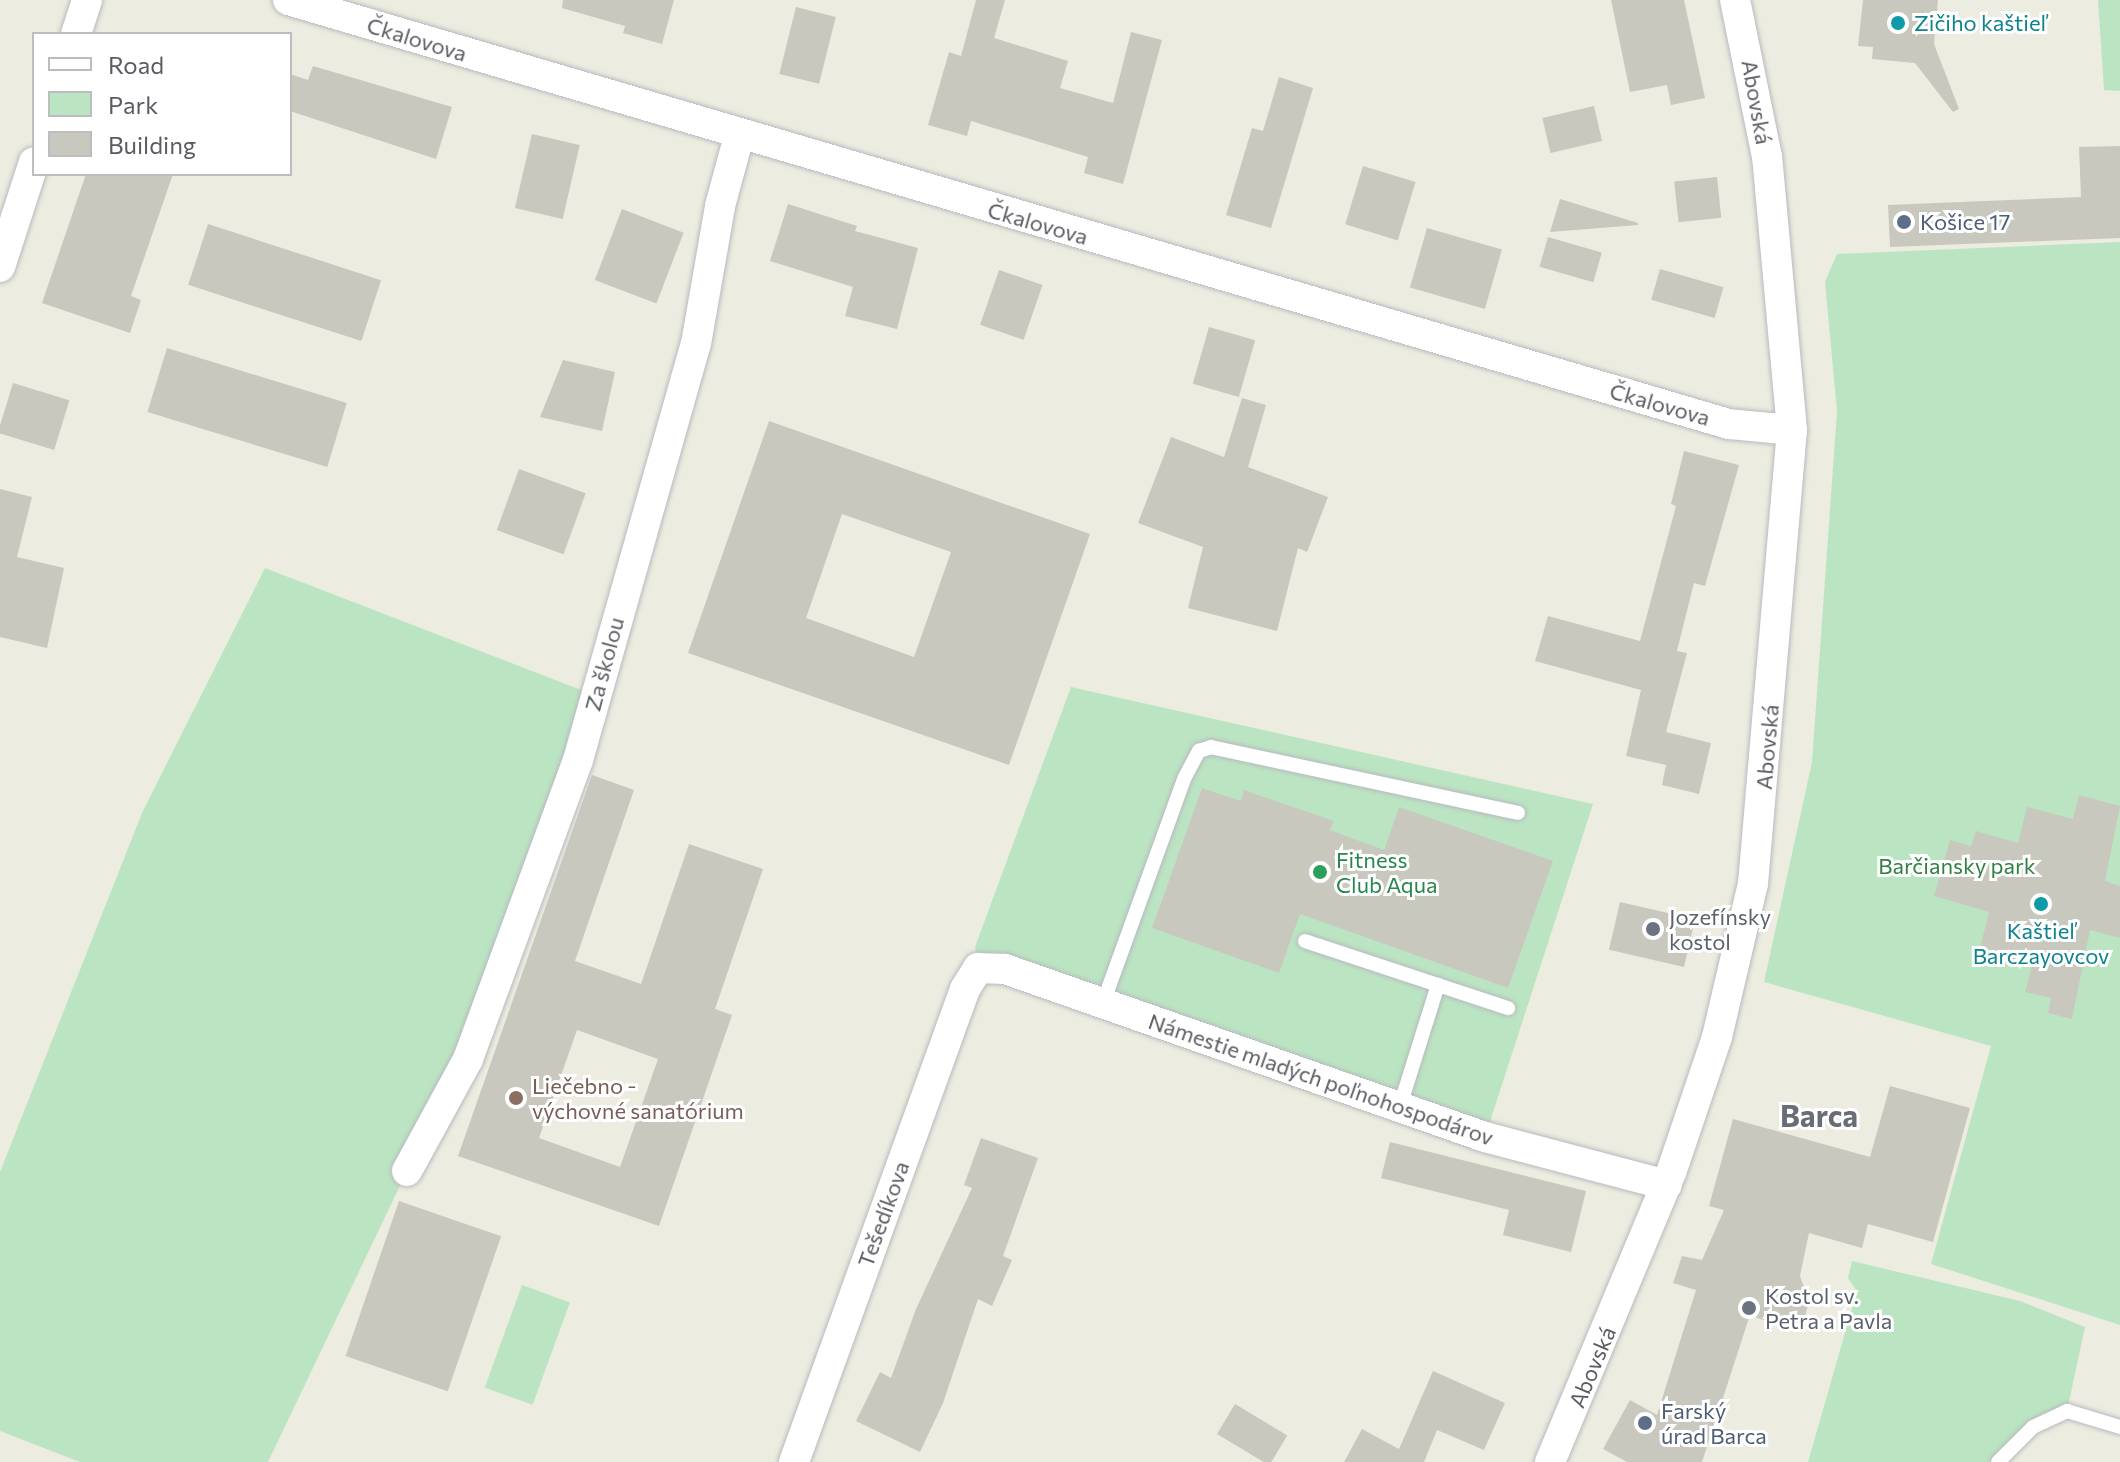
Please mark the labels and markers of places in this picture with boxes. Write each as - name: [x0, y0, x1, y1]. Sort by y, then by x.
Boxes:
- place label: Zičiho kaštieľ: [1914, 10, 2046, 36]
- marker: Zičiho kaštieľ: [1889, 14, 1907, 32]
- place label: Košice 17: [1920, 209, 2010, 235]
- marker: Košice 17: [1895, 213, 1913, 231]
- place label: Fitness Club Aqua: [1336, 846, 1438, 898]
- marker: Fitness Club Aqua: [1311, 863, 1329, 881]
- marker: Kaštieľ Barczayovcov: [2032, 895, 2050, 913]
- place label: Jozefínsky kostol: [1669, 903, 1771, 954]
- place label: Kaštieľ Barczayovcov: [1973, 917, 2109, 968]
- marker: Jozefínsky kostol: [1644, 920, 1662, 938]
- place label: Liečebno - výchovné sanatórium: [532, 1072, 744, 1124]
- marker: Liečebno - výchovné sanatórium: [507, 1089, 525, 1107]
- place label: Kostol sv. Petra a Pavla: [1765, 1282, 1892, 1334]
- marker: Kostol sv. Petra a Pavla: [1740, 1299, 1758, 1317]
- place label: Farský úrad Barca: [1661, 1397, 1767, 1448]
- marker: Farský úrad Barca: [1636, 1414, 1654, 1432]

